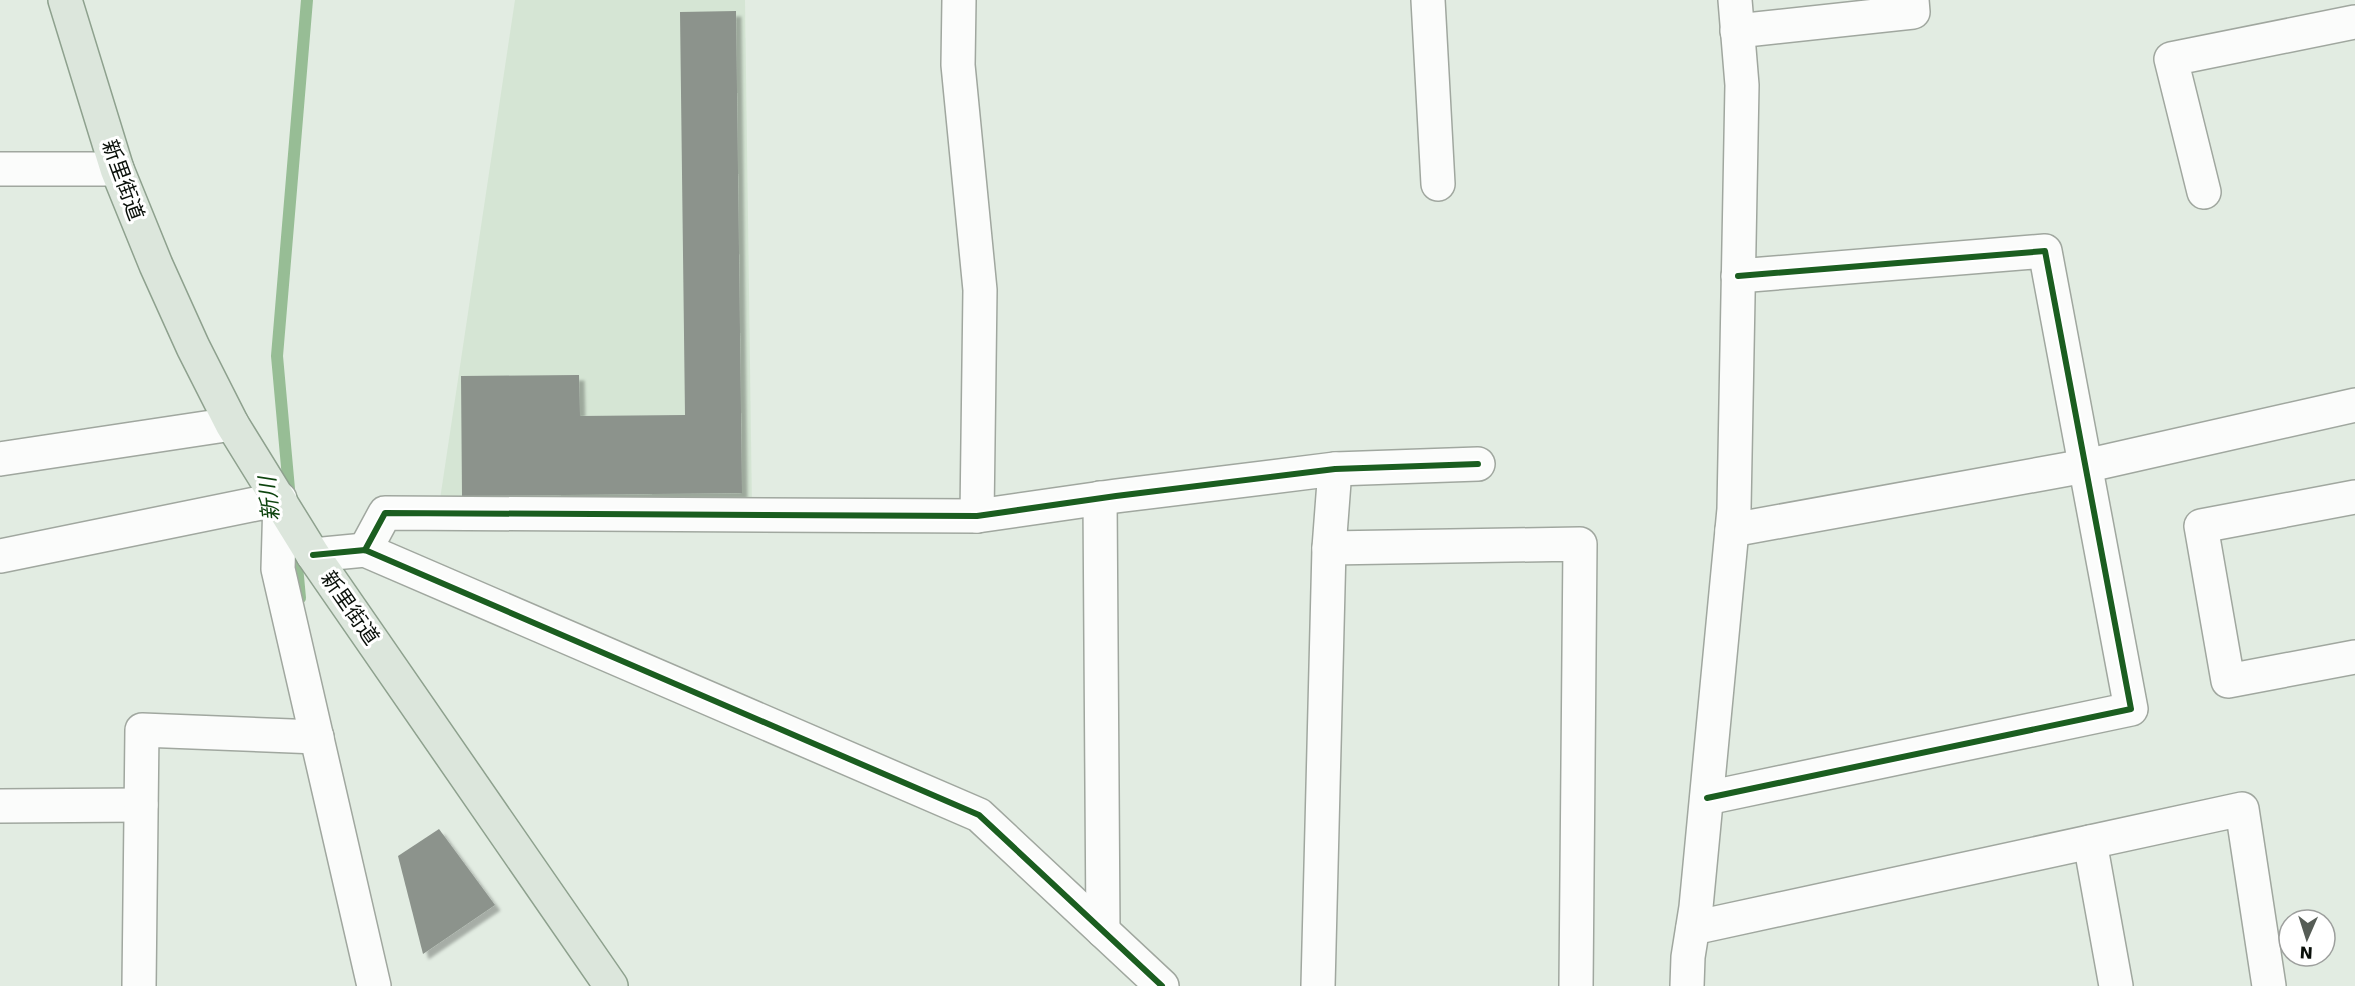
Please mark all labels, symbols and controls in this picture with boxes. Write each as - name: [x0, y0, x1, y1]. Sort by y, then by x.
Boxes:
- street label: 新里街道: [97, 136, 149, 224]
- water label: 新川: [254, 474, 283, 522]
- street label: 新里街道: [316, 567, 384, 649]
- north arrow: [2277, 908, 2337, 968]
- text: N: [2299, 943, 2313, 962]

